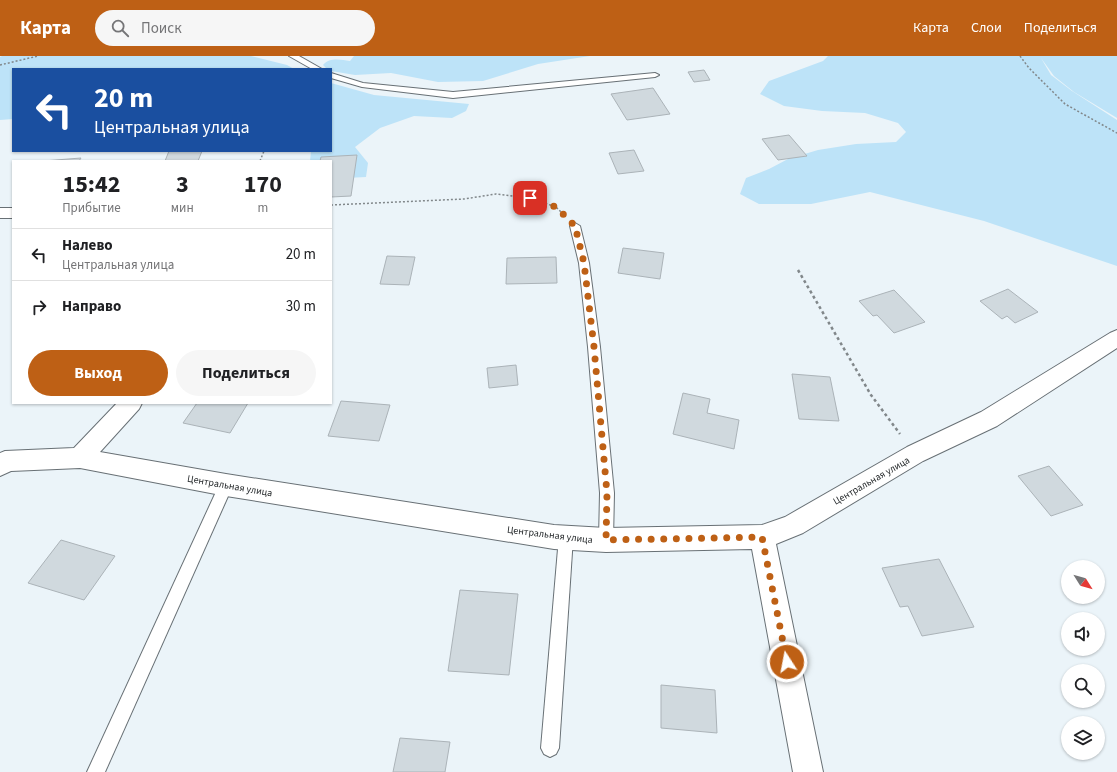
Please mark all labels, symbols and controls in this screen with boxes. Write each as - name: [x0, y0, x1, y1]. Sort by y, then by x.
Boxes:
- search box: [95, 10, 375, 46]
- text: Карта: [20, 15, 71, 42]
- icon: search: [109, 17, 131, 39]
- text: Поиск: [141, 18, 182, 39]
- text: Карта: [913, 18, 949, 38]
- text: Слои: [971, 18, 1002, 38]
- text: Поделиться: [1024, 18, 1097, 38]
- text: 20 m: [94, 78, 153, 118]
- icon: left: [28, 84, 80, 136]
- text: Центральная улица: [94, 115, 249, 140]
- text: 15:42: [62, 167, 120, 202]
- text: 3: [176, 167, 189, 202]
- text: 170: [244, 167, 282, 202]
- pin: [513, 181, 547, 215]
- icon: arrive: [519, 187, 541, 209]
- text: Прибытие: [62, 199, 121, 217]
- text: мин: [171, 199, 194, 217]
- text: m: [257, 199, 268, 217]
- text: Налево: [62, 235, 113, 256]
- icon: left: [28, 244, 50, 266]
- text: 20 m: [286, 244, 316, 265]
- text: Центральная улица: [62, 256, 174, 274]
- icon: right: [28, 296, 50, 318]
- text: Направо: [62, 296, 121, 317]
- text: 30 m: [286, 296, 316, 317]
- button: Выход: [28, 350, 168, 396]
- button: Поделиться: [176, 350, 316, 396]
- street label: Центральная улица: [831, 453, 912, 509]
- street label: Центральная улица: [186, 472, 274, 500]
- street label: Центральная улица: [506, 523, 594, 547]
- north arrow: [1061, 560, 1105, 604]
- map controls: [1061, 560, 1105, 760]
- button: sound: [1061, 612, 1105, 656]
- position arrow: [766, 641, 808, 683]
- button: search: [1061, 664, 1105, 708]
- button: layers: [1061, 716, 1105, 760]

